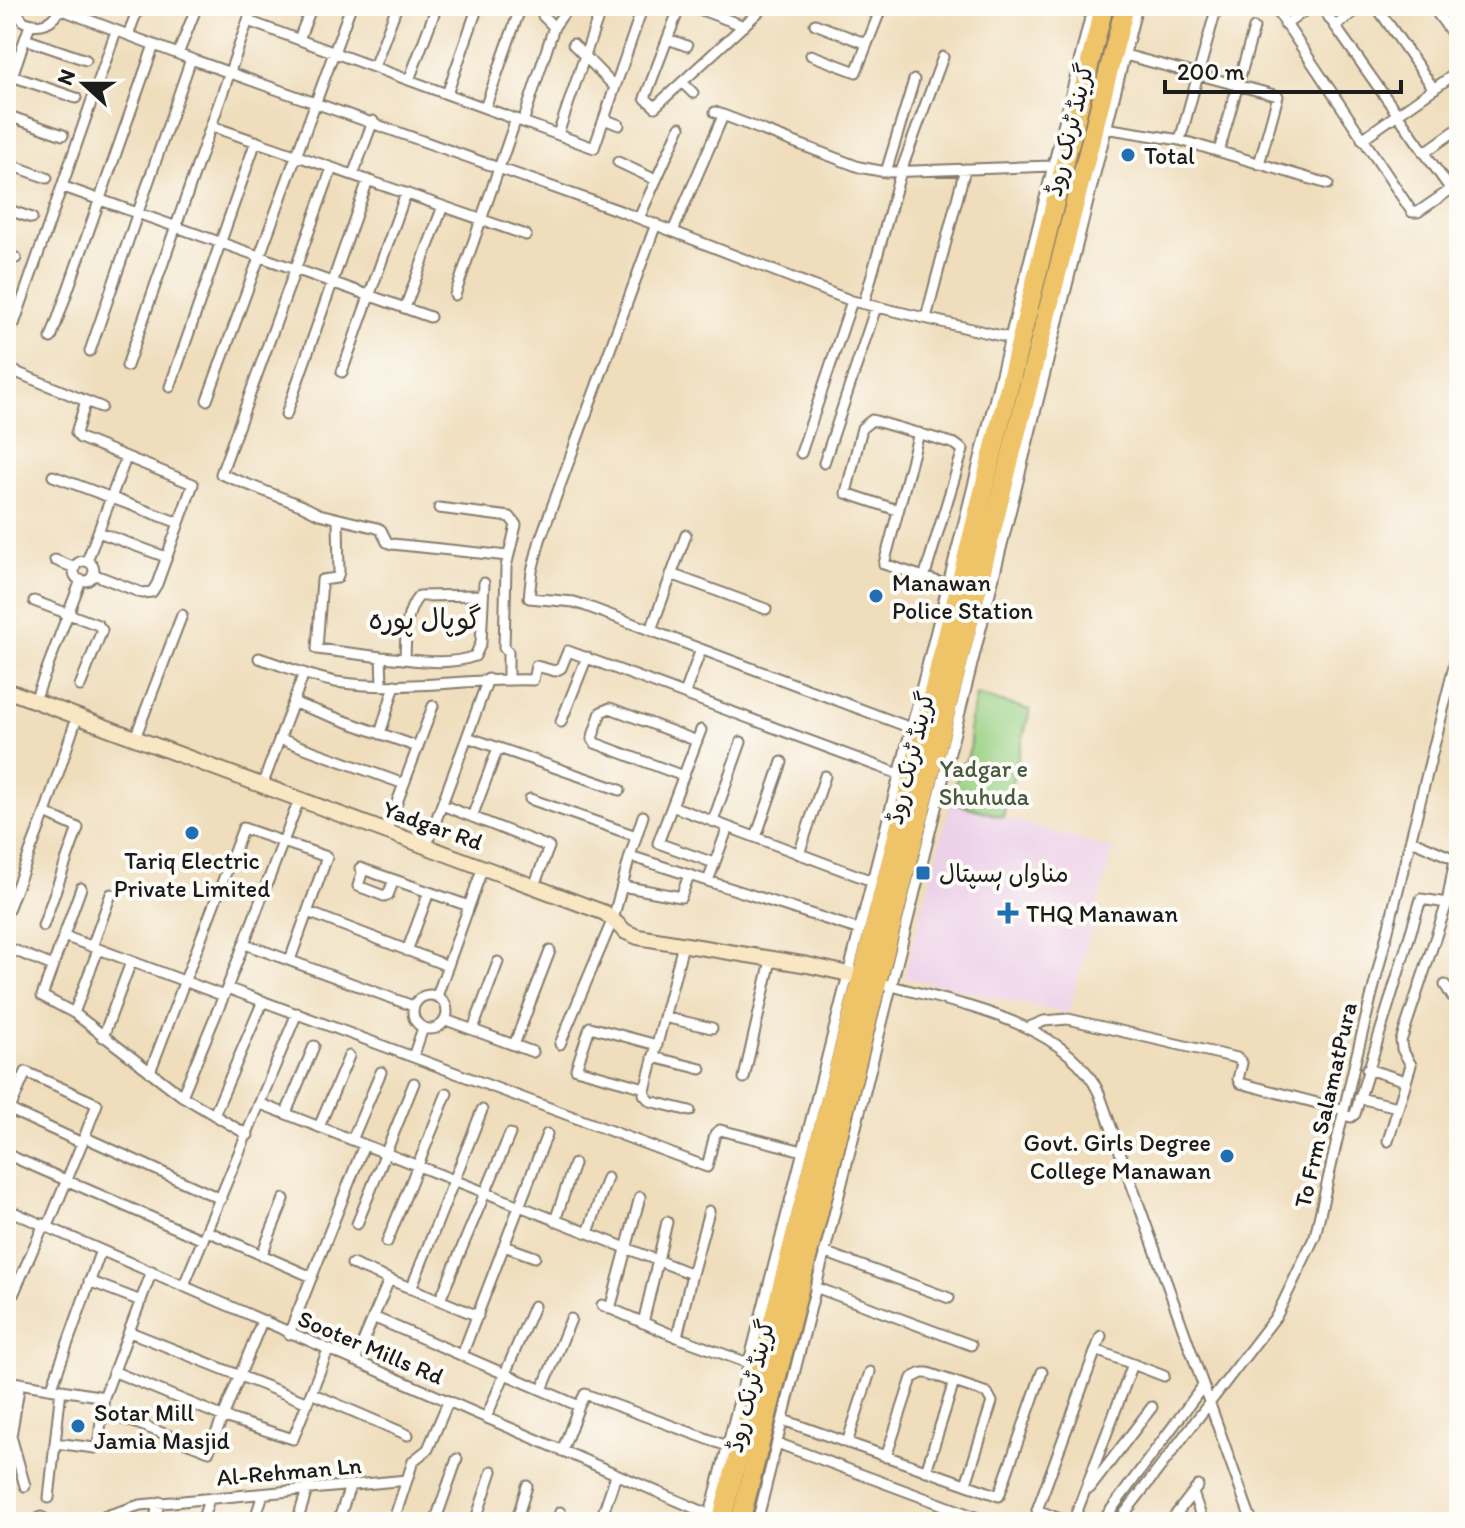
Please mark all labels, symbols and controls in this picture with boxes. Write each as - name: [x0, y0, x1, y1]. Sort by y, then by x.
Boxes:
- north arrow: [44, 44, 124, 124]
- scale bar: [1165, 44, 1401, 94]
- text: 200 m: [1177, 57, 1245, 86]
- street label: گرینڈ ٹرنک روڈ: [1038, 61, 1100, 199]
- text: N: [51, 65, 81, 89]
- place label: Total: [1144, 141, 1195, 170]
- marker: Total: [1119, 146, 1137, 164]
- place label: Manawan Police Station: [892, 568, 1033, 625]
- marker: Manawan Police Station: [867, 587, 885, 605]
- district label: گوپال پورہ: [369, 602, 481, 638]
- street label: گرینڈ ٹرنک روڈ: [879, 689, 941, 827]
- park label: Yadgar e Shuhuda: [939, 754, 1030, 811]
- street label: Yadgar Rd: [379, 794, 487, 856]
- marker: Tariq Electric Private Limited: [183, 824, 201, 842]
- place label: Tariq Electric Private Limited: [114, 846, 270, 903]
- place label: مناواں ہسپتال: [939, 859, 1069, 891]
- marker: مناواں ہسپتال: [914, 864, 932, 882]
- place label: THQ Manawan: [1026, 899, 1178, 928]
- marker: THQ Manawan: [997, 902, 1019, 924]
- street label: To Frm SalamatPura: [1287, 999, 1363, 1211]
- place label: Govt. Girls Degree College Manawan: [1024, 1128, 1211, 1185]
- marker: Govt. Girls Degree College Manawan: [1218, 1147, 1236, 1165]
- street label: Sooter Mills Rd: [294, 1303, 448, 1391]
- street label: گرینڈ ٹرنک روڈ: [719, 1317, 781, 1455]
- place label: Sotar Mill Jamia Masjid: [94, 1398, 230, 1455]
- marker: Sotar Mill Jamia Masjid: [69, 1417, 87, 1435]
- street label: Al-Rehman Ln: [215, 1450, 363, 1492]

